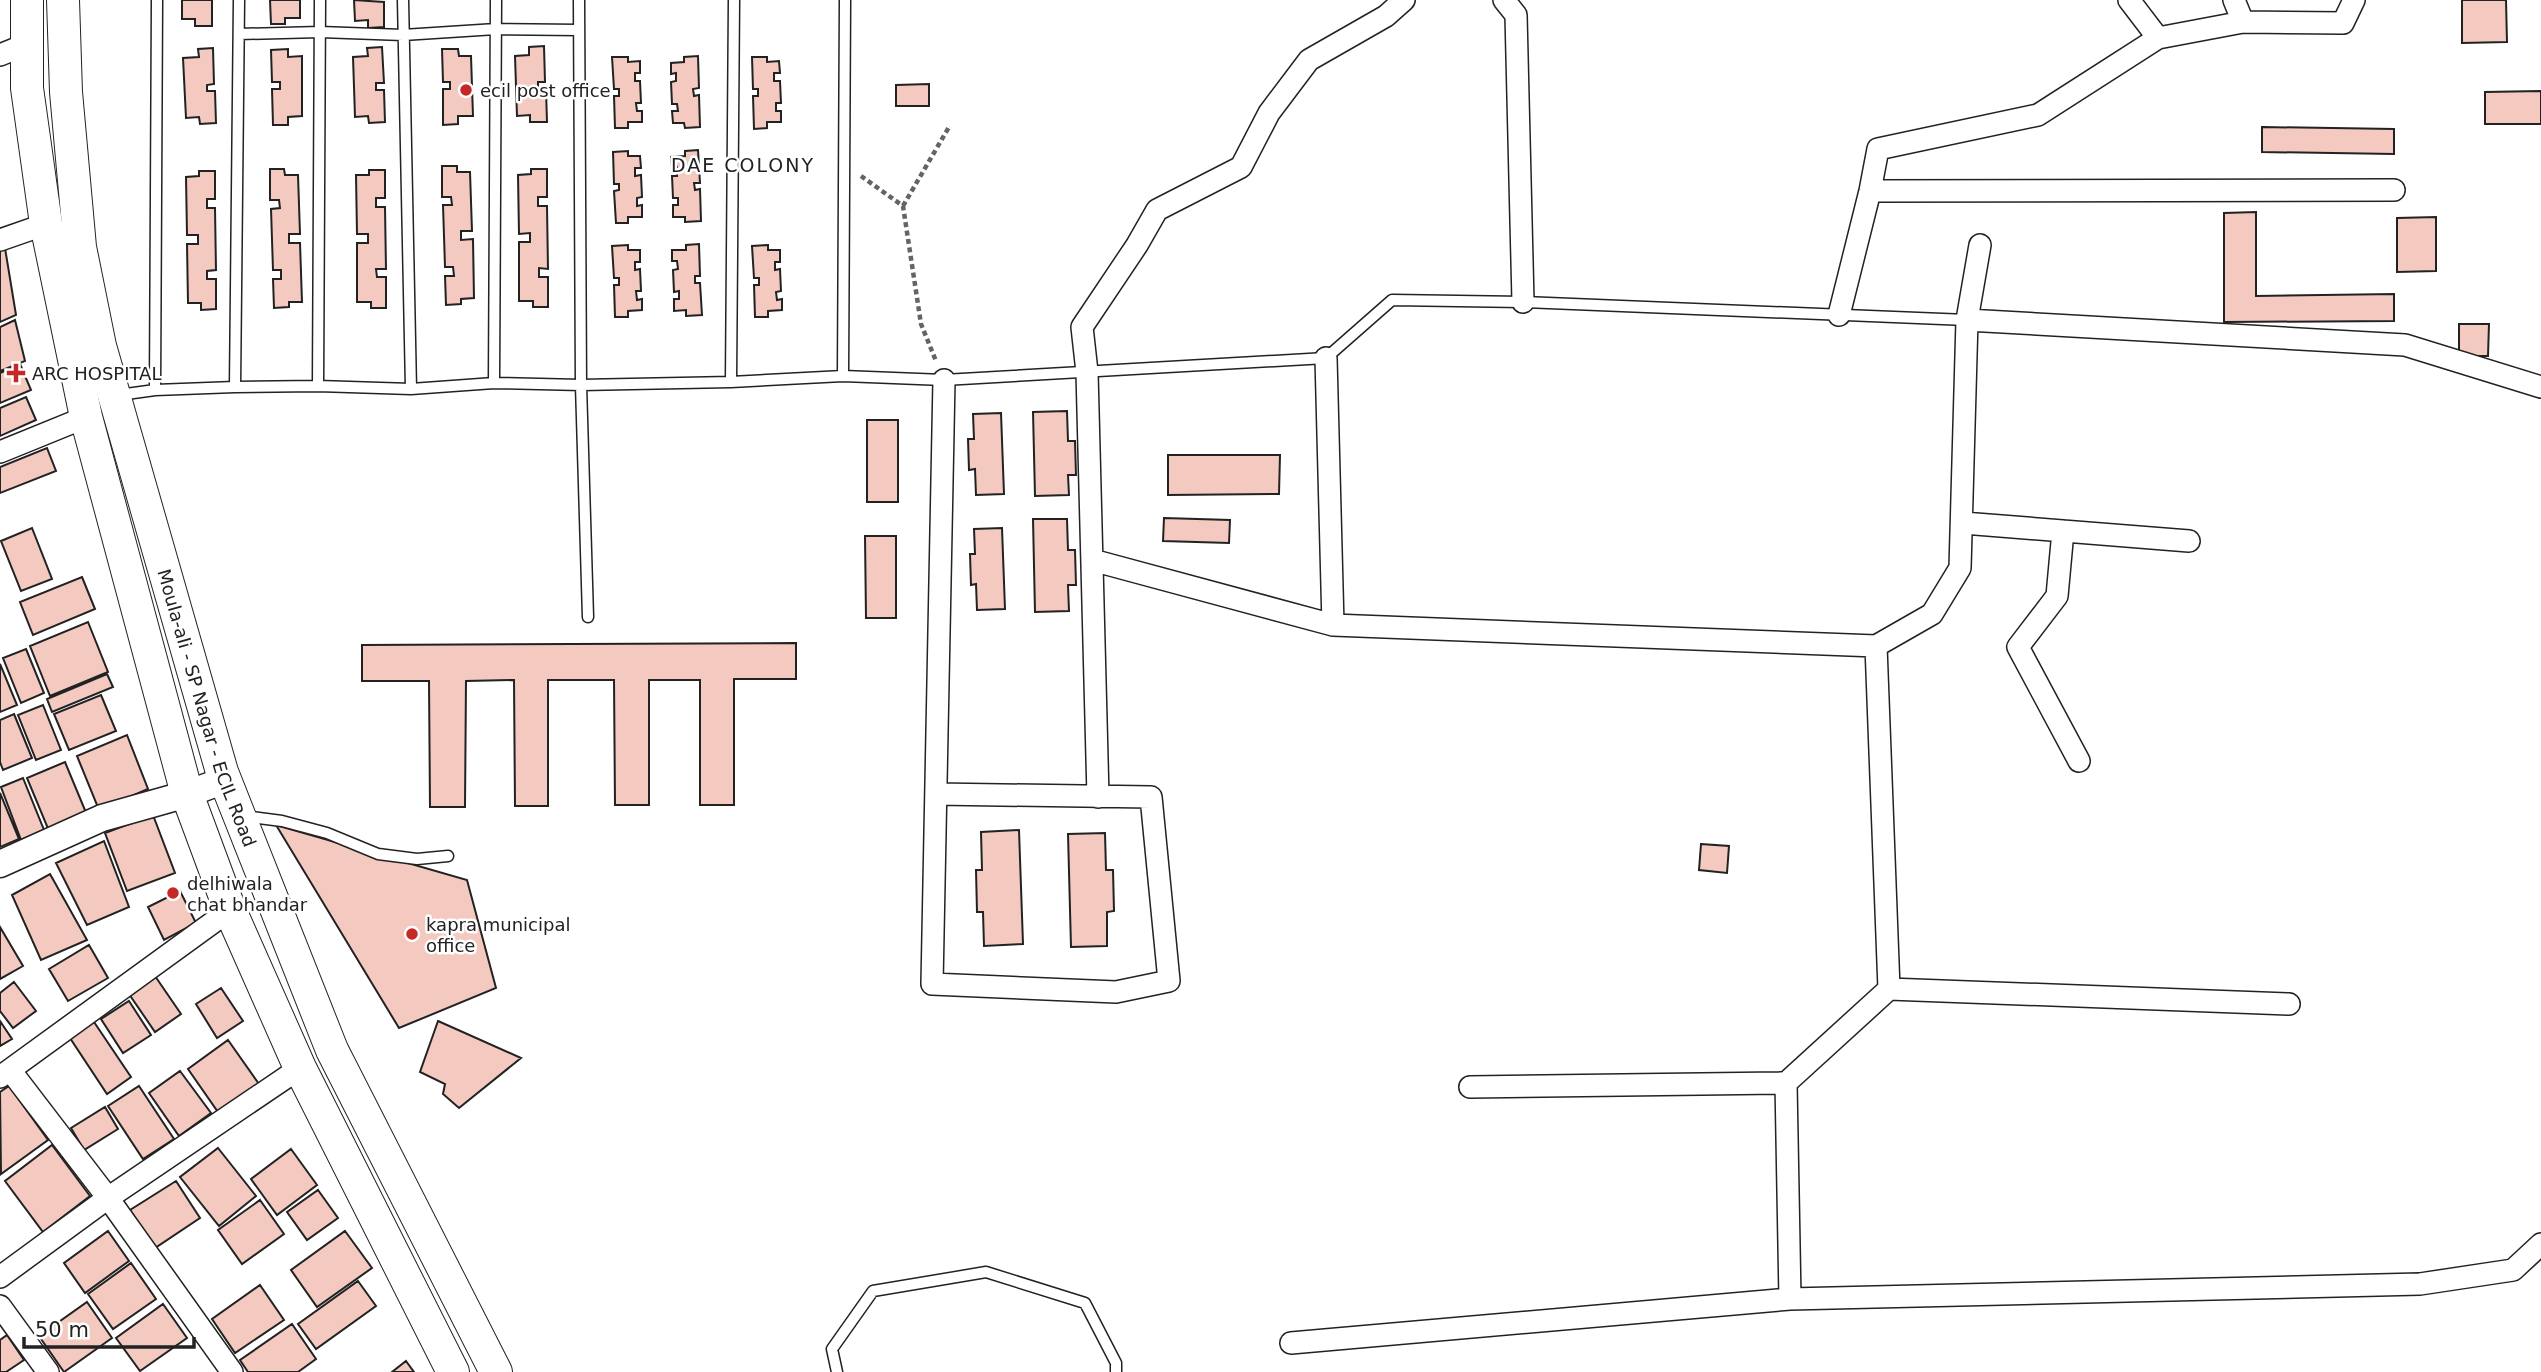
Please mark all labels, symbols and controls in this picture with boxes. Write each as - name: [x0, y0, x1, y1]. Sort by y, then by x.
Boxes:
- place label: ecil post office: [480, 80, 611, 101]
- marker: ecil post office: [458, 82, 474, 98]
- district label: DAE COLONY: [671, 154, 815, 176]
- marker: ARC HOSPITAL: [6, 363, 26, 383]
- place label: ARC HOSPITAL: [32, 363, 161, 384]
- street label: Moula-ali - SP Nagar - ECIL Road: [154, 566, 261, 850]
- place label: delhiwala chat bhandar: [187, 873, 308, 915]
- marker: delhiwala chat bhandar: [165, 885, 181, 901]
- place label: kapra municipal office: [426, 914, 570, 956]
- marker: kapra municipal office: [404, 926, 420, 942]
- scale bar: [24, 1306, 194, 1350]
- text: 50 m: [35, 1318, 89, 1342]

